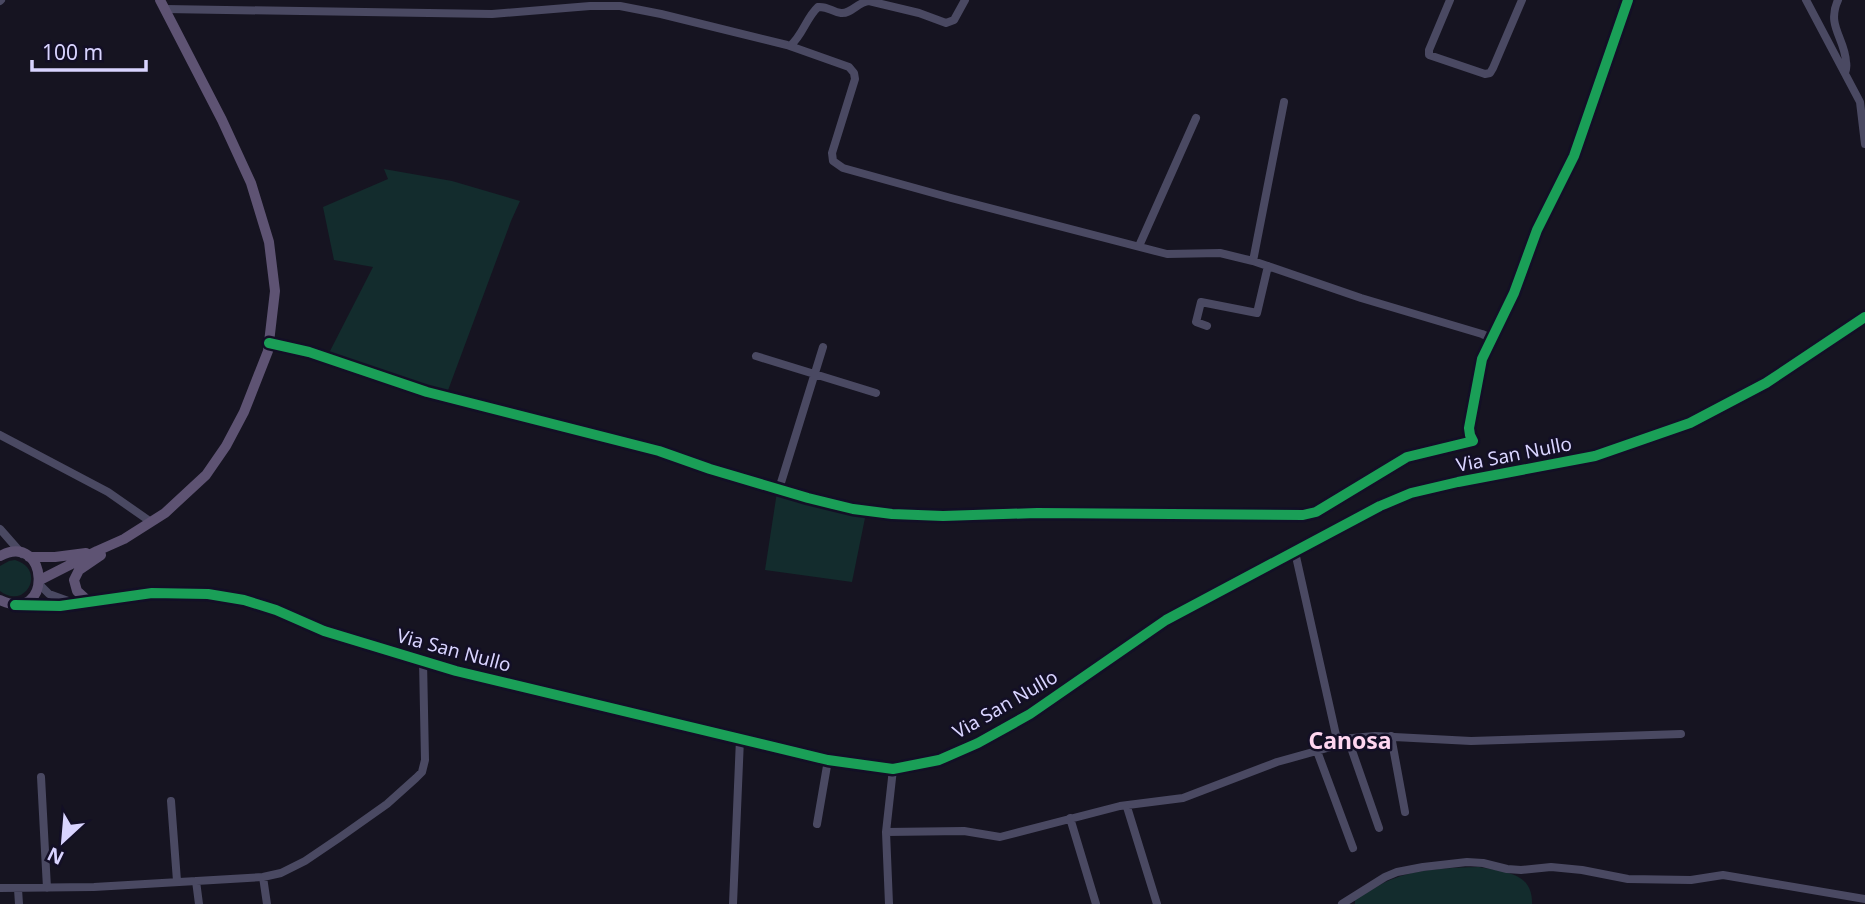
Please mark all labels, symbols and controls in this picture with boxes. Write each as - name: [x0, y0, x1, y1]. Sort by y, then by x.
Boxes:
- scale bar: [32, 28, 145, 72]
- text: 100 m: [42, 38, 103, 66]
- street label: Via San Nullo: [1454, 430, 1574, 478]
- street label: Via San Nullo: [394, 622, 514, 678]
- street label: Via San Nullo: [948, 663, 1062, 745]
- district label: Canosa: [1308, 724, 1392, 756]
- north arrow: [28, 806, 98, 876]
- text: N: [43, 841, 68, 871]

